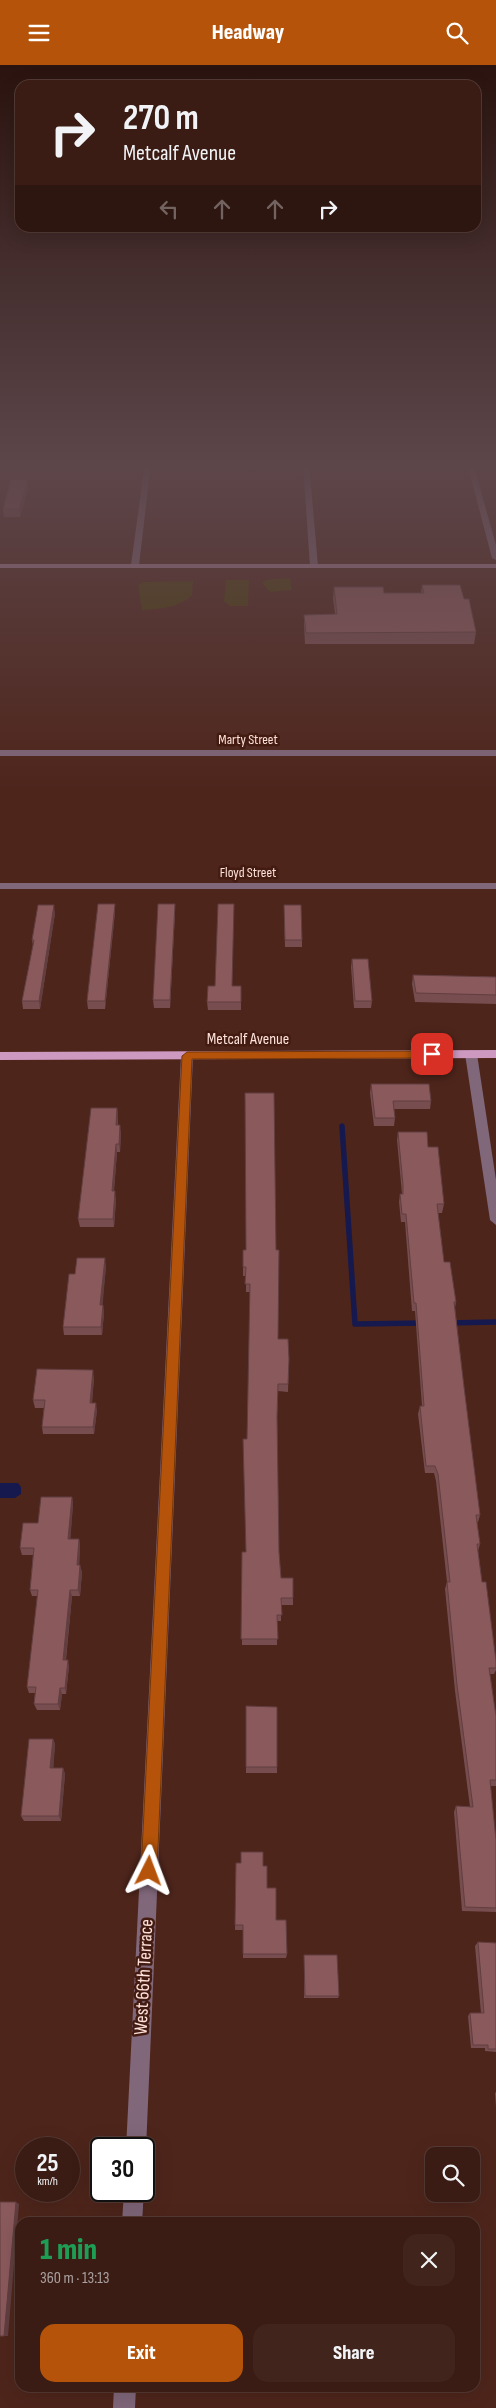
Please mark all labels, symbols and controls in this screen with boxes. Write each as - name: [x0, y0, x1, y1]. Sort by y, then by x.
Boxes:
- icon: menu: [25, 19, 53, 47]
- text: Headway: [212, 19, 284, 46]
- icon: search: [443, 19, 471, 47]
- text: 270 m: [123, 97, 199, 140]
- icon: right: [40, 100, 105, 165]
- text: Metcalf Avenue: [123, 140, 236, 167]
- icon: left: [155, 195, 183, 223]
- icon: ahead: [208, 195, 236, 223]
- icon: ahead: [261, 195, 289, 223]
- icon: right: [314, 195, 342, 223]
- street label: Marty Street: [218, 731, 278, 748]
- street label: Floyd Street: [220, 864, 276, 881]
- street label: Metcalf Avenue: [207, 1030, 289, 1049]
- pin: [411, 1033, 453, 1075]
- icon: arrive: [418, 1040, 446, 1068]
- position arrow: [122, 1844, 174, 1896]
- street label: West 66th Terrace: [129, 1918, 159, 2036]
- speed limit sign: 30: [90, 2137, 155, 2202]
- map controls: [425, 2147, 480, 2202]
- button: search: [425, 2147, 480, 2202]
- text: 25: [37, 2148, 58, 2179]
- text: km/h: [37, 2174, 58, 2189]
- text: 1 min: [40, 2232, 97, 2268]
- button: close: [403, 2234, 455, 2286]
- text: 360 m · 13:13: [40, 2269, 110, 2288]
- button: Exit: [40, 2324, 243, 2382]
- button: Share: [253, 2324, 455, 2382]

